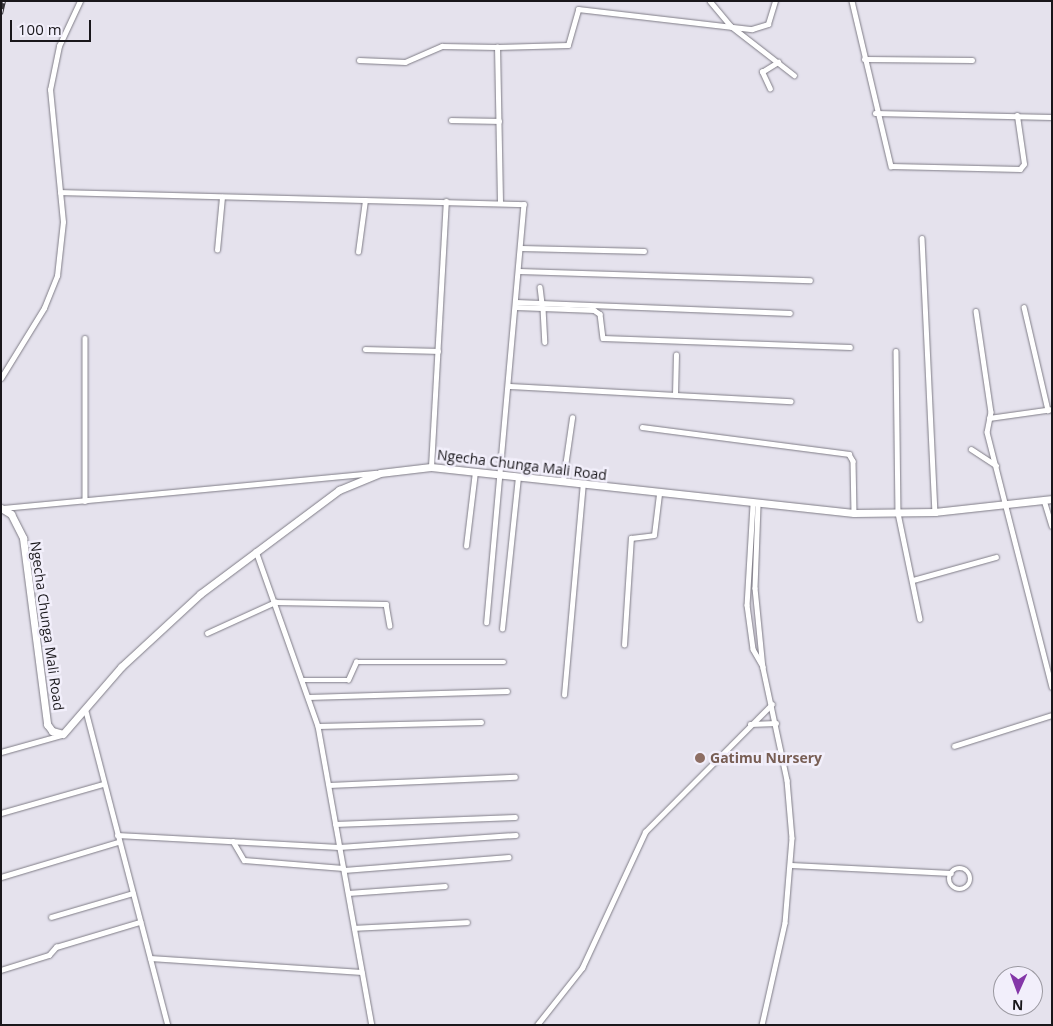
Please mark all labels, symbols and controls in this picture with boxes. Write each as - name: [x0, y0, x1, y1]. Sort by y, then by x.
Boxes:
- scale bar: [12, 10, 94, 42]
- text: 100 m: [18, 19, 62, 39]
- street label: Ngecha Chunga Mali Road: [436, 446, 608, 484]
- street label: Ngecha Chunga Mali Road: [27, 540, 67, 712]
- place label: Gatimu Nursery: [710, 750, 822, 766]
- marker: Gatimu Nursery: [694, 752, 706, 764]
- north arrow: [993, 966, 1043, 1016]
- text: N: [1011, 996, 1024, 1015]

